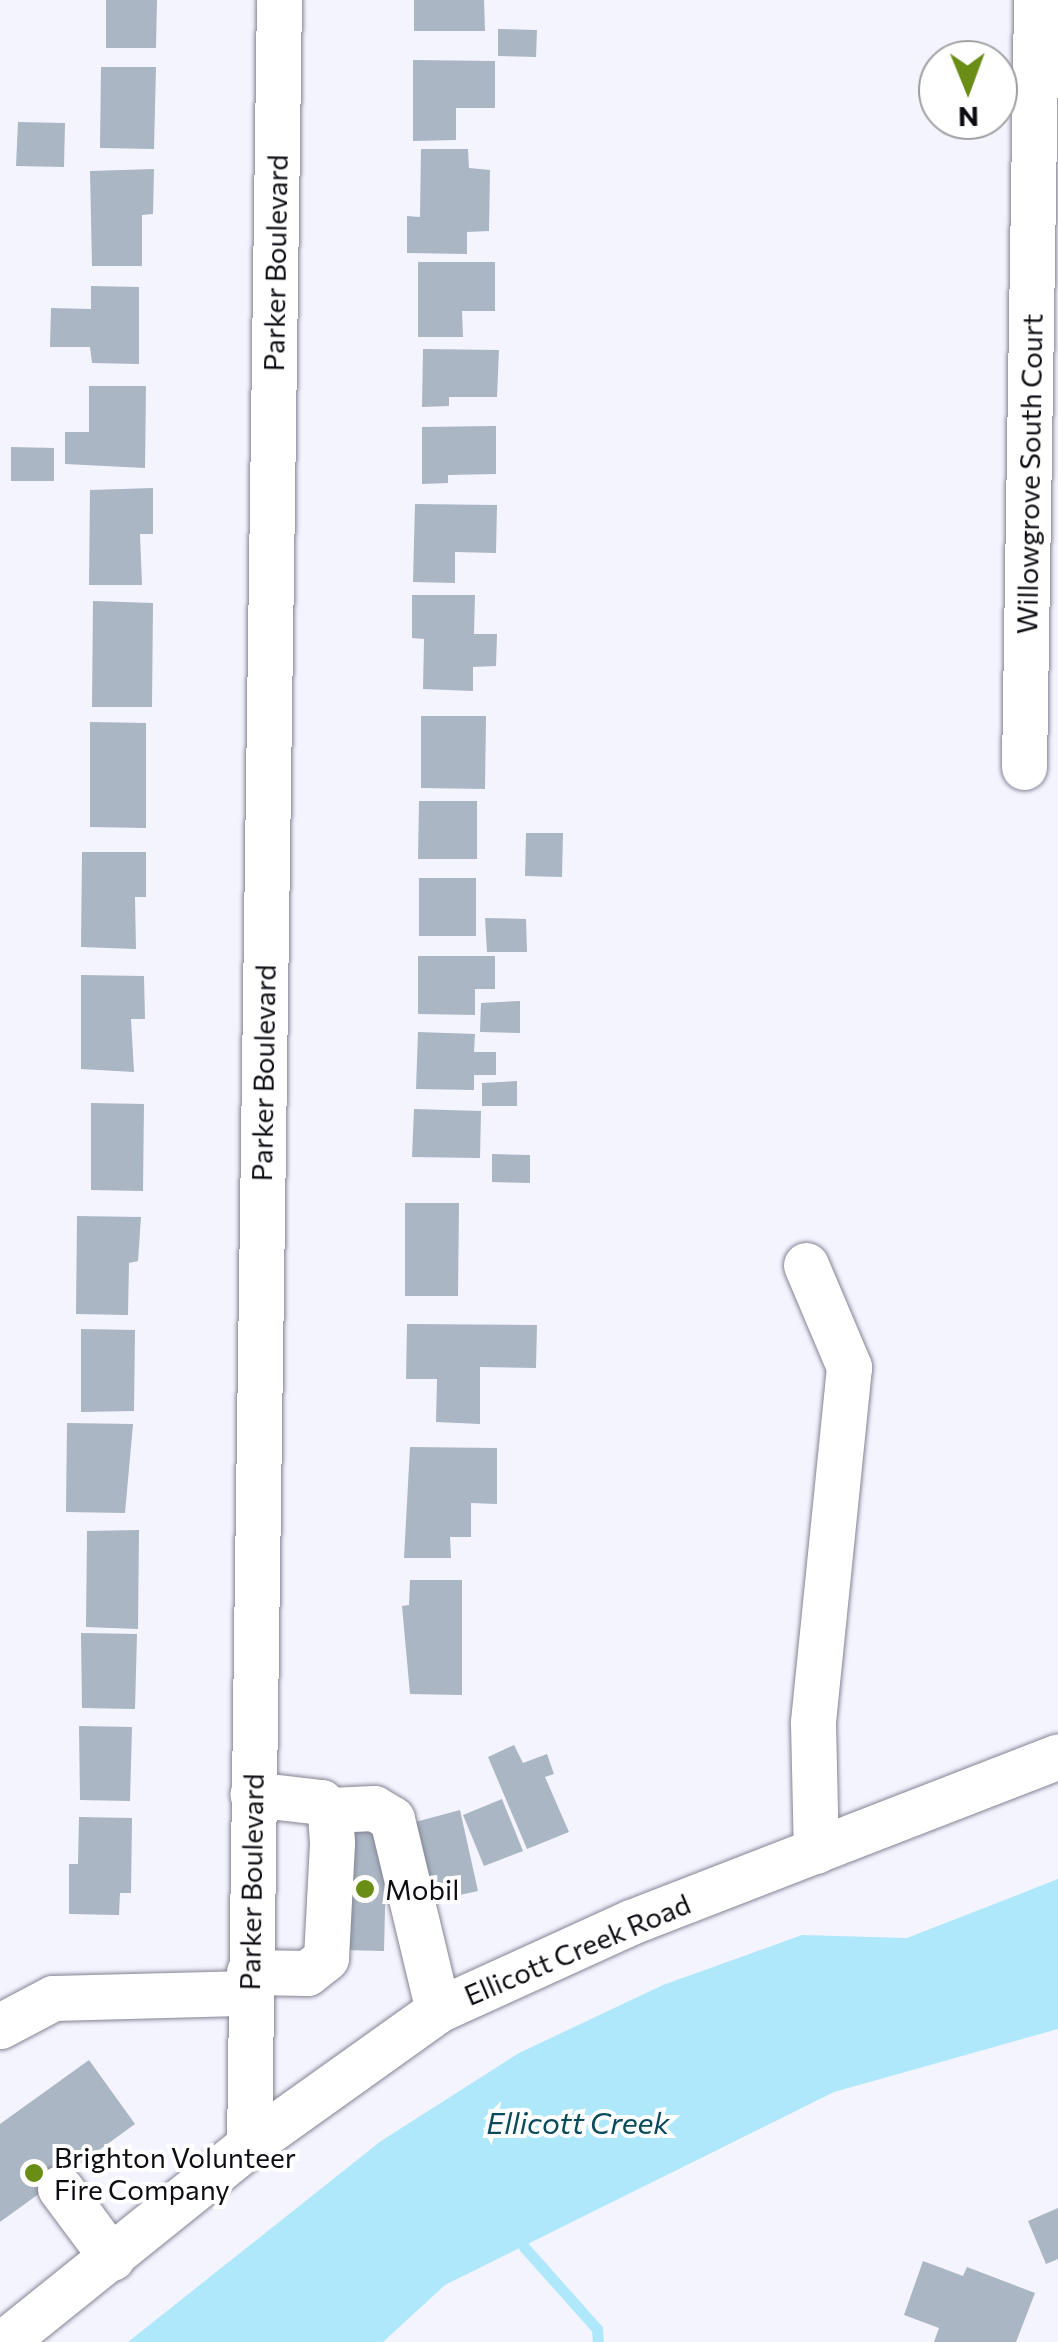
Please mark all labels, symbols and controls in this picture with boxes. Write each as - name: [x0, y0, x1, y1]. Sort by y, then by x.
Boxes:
- north arrow: [918, 40, 1018, 140]
- text: N: [958, 101, 979, 135]
- street label: Parker Boulevard: [256, 154, 294, 372]
- street label: Willowgrove South Court: [1009, 313, 1049, 635]
- street label: Parker Boulevard: [244, 964, 282, 1182]
- street label: Parker Boulevard: [232, 1773, 270, 1991]
- place label: Mobil: [385, 1872, 459, 1906]
- marker: Mobil: [354, 1878, 376, 1900]
- street label: Ellicott Creek Road: [459, 1886, 695, 2012]
- water label: Ellicott Creek: [486, 2104, 670, 2140]
- place label: Brighton Volunteer Fire Company: [54, 2140, 296, 2206]
- marker: Brighton Volunteer Fire Company: [23, 2162, 45, 2184]

